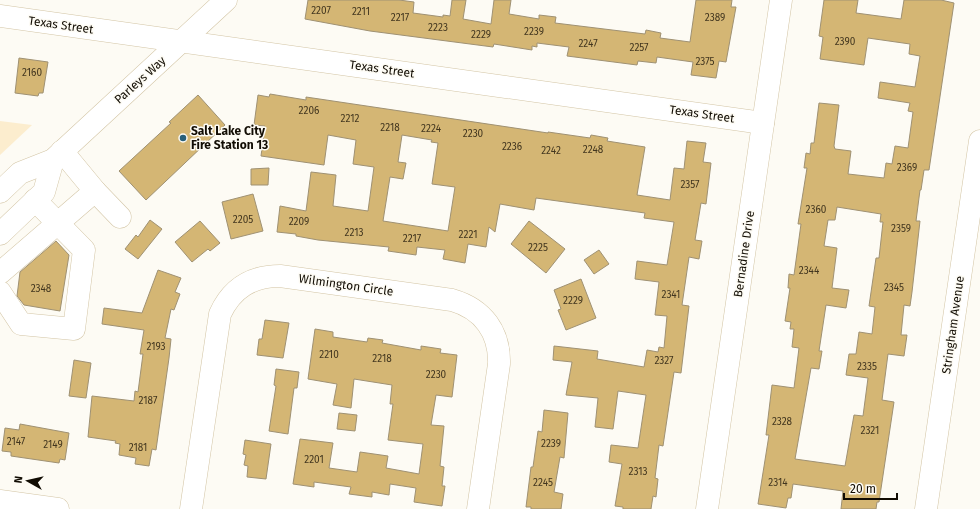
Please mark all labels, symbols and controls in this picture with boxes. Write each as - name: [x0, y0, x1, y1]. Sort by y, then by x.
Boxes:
- house number: 2207: [311, 5, 331, 17]
- house number: 2211: [352, 6, 370, 18]
- house number: 2217: [391, 12, 410, 24]
- house number: 2389: [705, 12, 725, 24]
- street label: Texas Street: [28, 14, 95, 37]
- house number: 2223: [428, 22, 448, 34]
- house number: 2239: [524, 26, 544, 38]
- house number: 2229: [471, 29, 491, 41]
- house number: 2390: [835, 36, 856, 48]
- house number: 2247: [578, 38, 598, 50]
- house number: 2257: [629, 42, 649, 54]
- street label: Parleys Way: [112, 53, 168, 107]
- house number: 2375: [695, 56, 715, 68]
- street label: Texas Street: [349, 58, 416, 81]
- house number: 2160: [22, 67, 42, 79]
- street label: Texas Street: [669, 103, 736, 126]
- house number: 2206: [299, 105, 319, 117]
- house number: 2212: [341, 113, 360, 125]
- house number: 2218: [380, 122, 400, 134]
- house number: 2224: [421, 123, 442, 135]
- place label: Salt Lake City Fire Station 13: [191, 124, 268, 152]
- house number: 2230: [463, 128, 484, 140]
- marker: Salt Lake City Fire Station 13: [178, 133, 188, 143]
- house number: 2236: [502, 141, 522, 153]
- house number: 2248: [583, 144, 604, 156]
- house number: 2242: [541, 145, 561, 157]
- house number: 2369: [897, 162, 917, 174]
- house number: 2357: [680, 179, 700, 191]
- house number: 2360: [806, 204, 827, 216]
- street label: Bernadine Drive: [731, 210, 757, 298]
- house number: 2205: [233, 214, 253, 226]
- house number: 2209: [289, 216, 309, 228]
- house number: 2359: [891, 223, 911, 235]
- house number: 2213: [345, 227, 363, 239]
- house number: 2221: [459, 229, 477, 241]
- house number: 2217: [403, 233, 422, 245]
- house number: 2225: [528, 242, 548, 254]
- house number: 2344: [799, 265, 820, 277]
- street label: Wilmington Circle: [298, 271, 394, 299]
- street label: Stringham Avenue: [939, 275, 967, 375]
- house number: 2345: [884, 282, 904, 294]
- house number: 2348: [31, 283, 52, 295]
- house number: 2341: [662, 289, 680, 301]
- house number: 2229: [563, 295, 583, 307]
- house number: 2193: [146, 341, 166, 353]
- house number: 2210: [319, 349, 339, 361]
- house number: 2218: [372, 353, 392, 365]
- house number: 2327: [654, 355, 674, 367]
- house number: 2335: [857, 361, 877, 373]
- house number: 2230: [426, 369, 447, 381]
- house number: 2187: [139, 395, 158, 407]
- house number: 2328: [772, 416, 793, 428]
- house number: 2321: [861, 425, 879, 437]
- house number: 2147: [7, 436, 26, 448]
- house number: 2239: [541, 438, 561, 450]
- house number: 2149: [43, 439, 63, 451]
- house number: 2181: [129, 442, 147, 454]
- house number: 2201: [304, 454, 324, 466]
- north arrow: [8, 461, 48, 501]
- house number: 2313: [629, 466, 647, 478]
- text: N: [12, 475, 26, 484]
- scale bar: [844, 475, 897, 501]
- house number: 2245: [533, 477, 553, 489]
- house number: 2314: [768, 477, 788, 489]
- text: 20 m: [850, 482, 876, 496]

